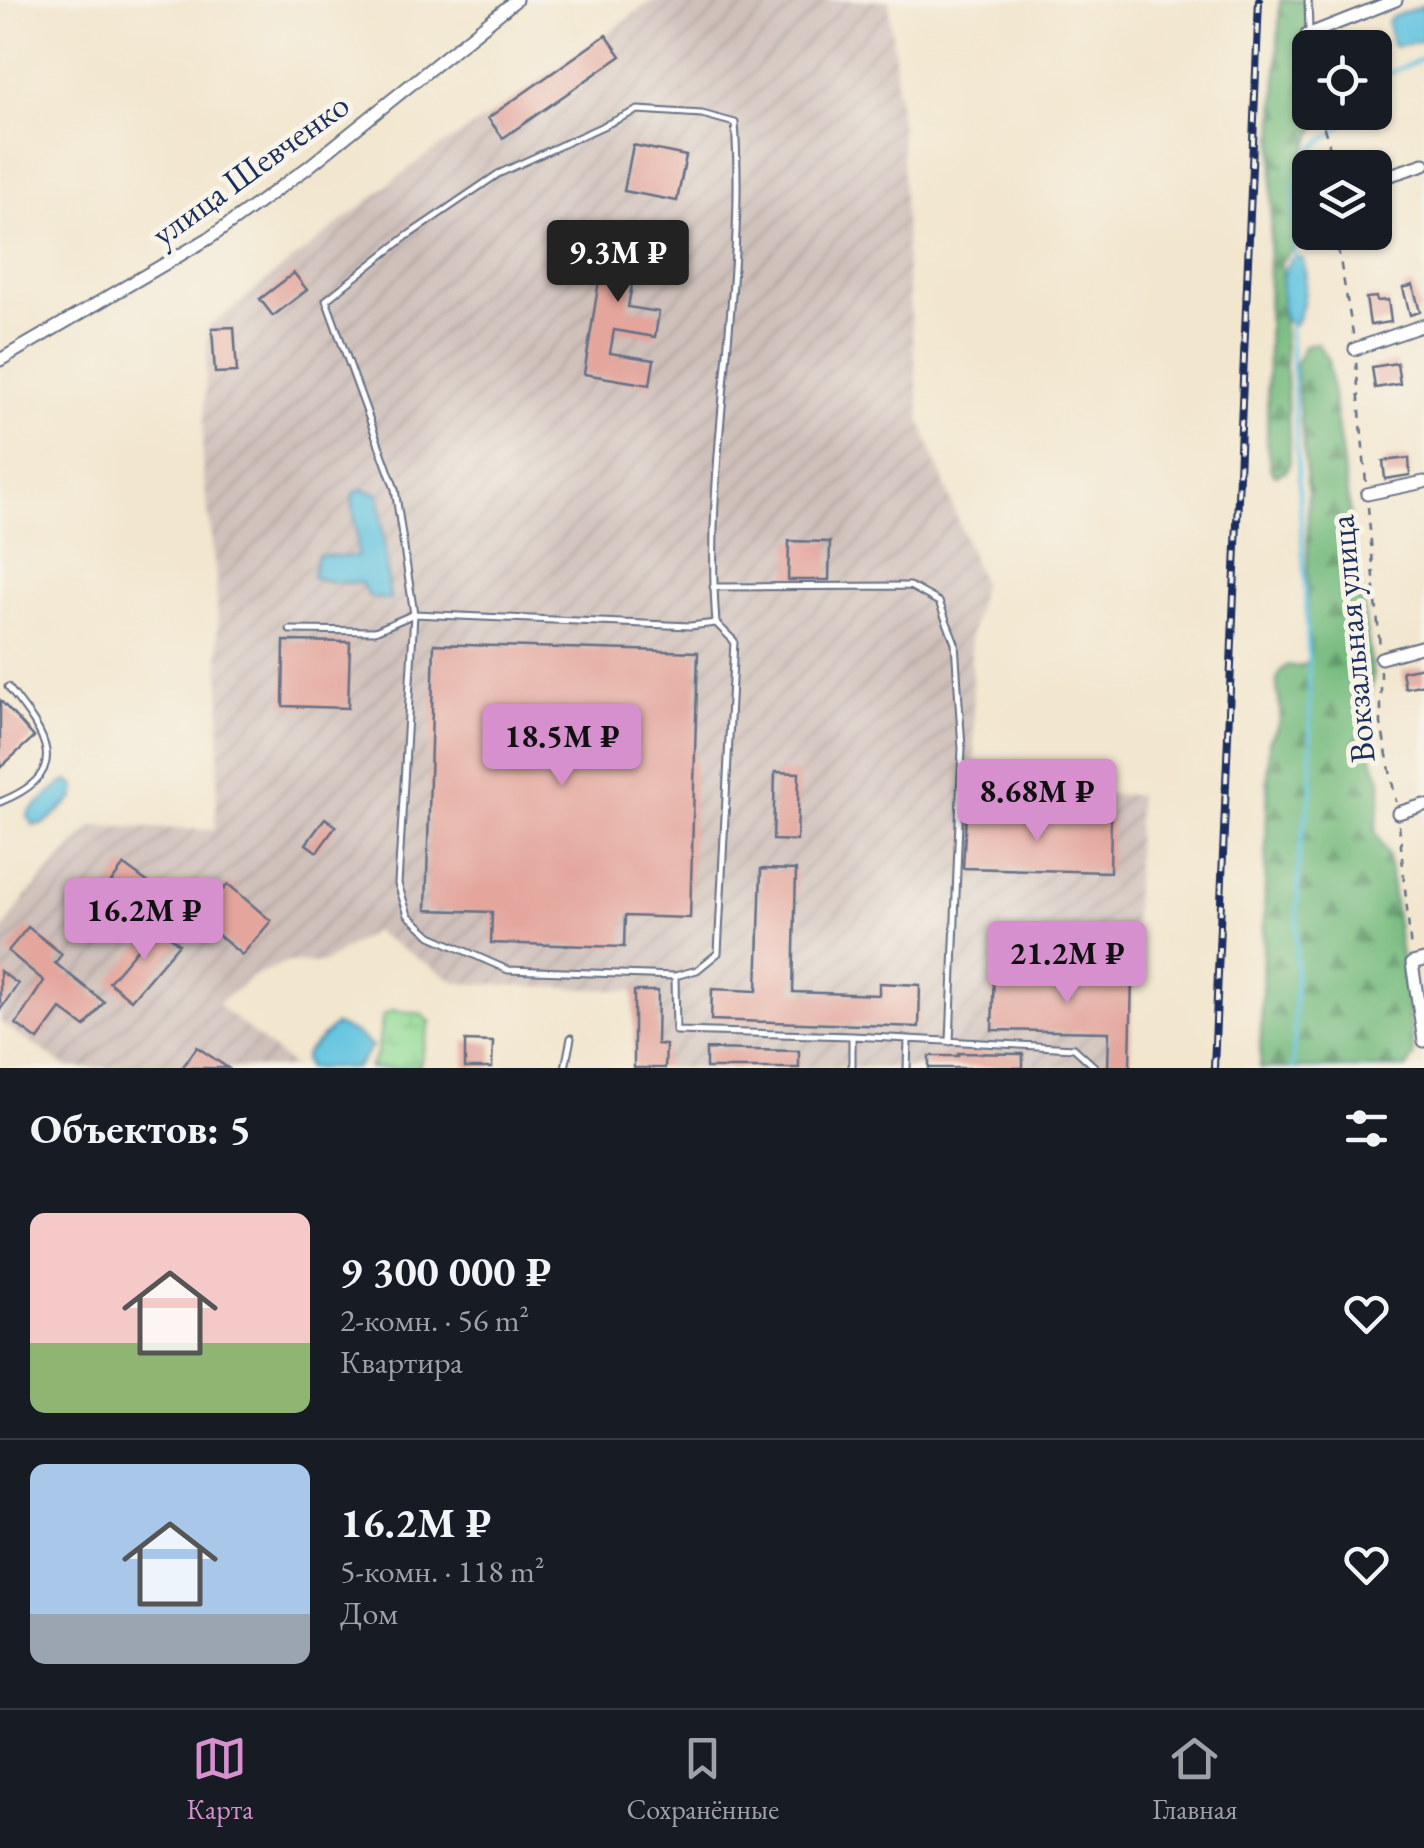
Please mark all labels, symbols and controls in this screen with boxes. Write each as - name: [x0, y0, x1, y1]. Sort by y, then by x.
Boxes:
- map controls: [1292, 30, 1392, 250]
- button: locate: [1292, 30, 1392, 130]
- street label: улица Шевченко: [142, 82, 358, 256]
- button: layers: [1292, 150, 1392, 250]
- pin: 9.3M ₽: [537, 220, 699, 305]
- text: 9.3M ₽: [569, 231, 667, 273]
- street label: Вокзальная улица: [1318, 513, 1386, 765]
- pin: 18.5M ₽: [470, 704, 654, 789]
- text: 18.5M ₽: [504, 715, 620, 757]
- pin: 8.68M ₽: [945, 759, 1129, 844]
- text: 8.68M ₽: [979, 770, 1095, 812]
- pin: 16.2M ₽: [52, 878, 236, 963]
- text: 16.2M ₽: [86, 889, 202, 931]
- pin: 21.2M ₽: [975, 921, 1159, 1006]
- text: 21.2M ₽: [1009, 932, 1125, 974]
- text: Объектов: 5: [30, 1101, 251, 1156]
- icon: filters: [1339, 1101, 1394, 1156]
- text: 9 300 000 ₽: [340, 1244, 551, 1299]
- icon: home: [110, 1253, 230, 1373]
- icon: heart: [1339, 1286, 1394, 1341]
- text: 2-комн. · 56 m²: [340, 1299, 529, 1341]
- text: Квартира: [340, 1341, 463, 1383]
- text: 16.2M ₽: [340, 1495, 491, 1550]
- icon: home: [110, 1504, 230, 1624]
- icon: heart: [1339, 1537, 1394, 1592]
- text: 5-комн. · 118 m²: [340, 1550, 545, 1592]
- text: Дом: [340, 1592, 398, 1634]
- tab: Карта: [187, 1731, 253, 1827]
- tab: Сохранённые: [626, 1731, 779, 1827]
- tab: Главная: [1152, 1731, 1237, 1827]

